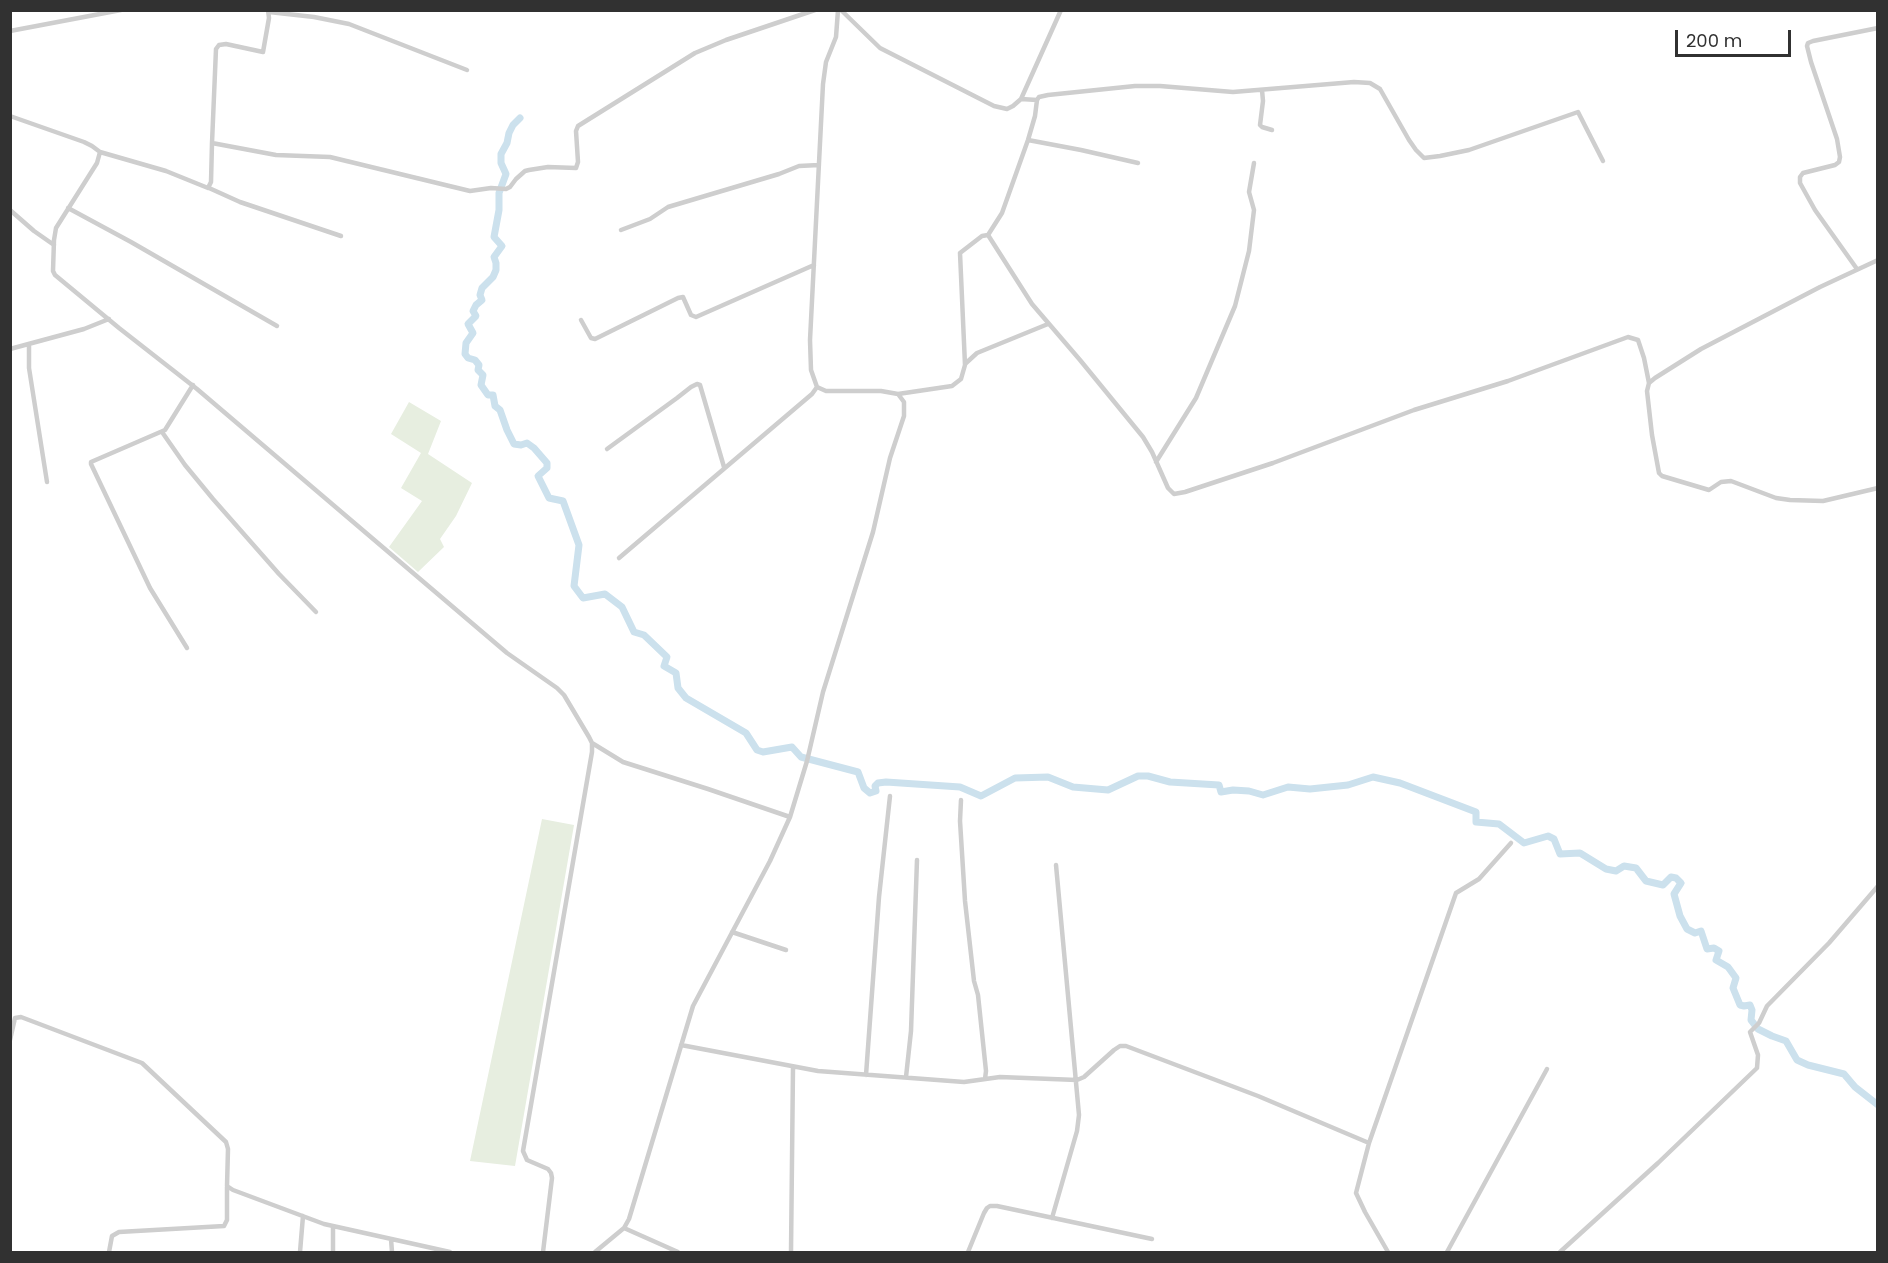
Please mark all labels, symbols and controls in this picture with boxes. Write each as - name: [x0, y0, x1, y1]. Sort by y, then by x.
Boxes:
- scale bar: [1678, 18, 1794, 56]
- text: 200 m: [1686, 28, 1742, 53]

